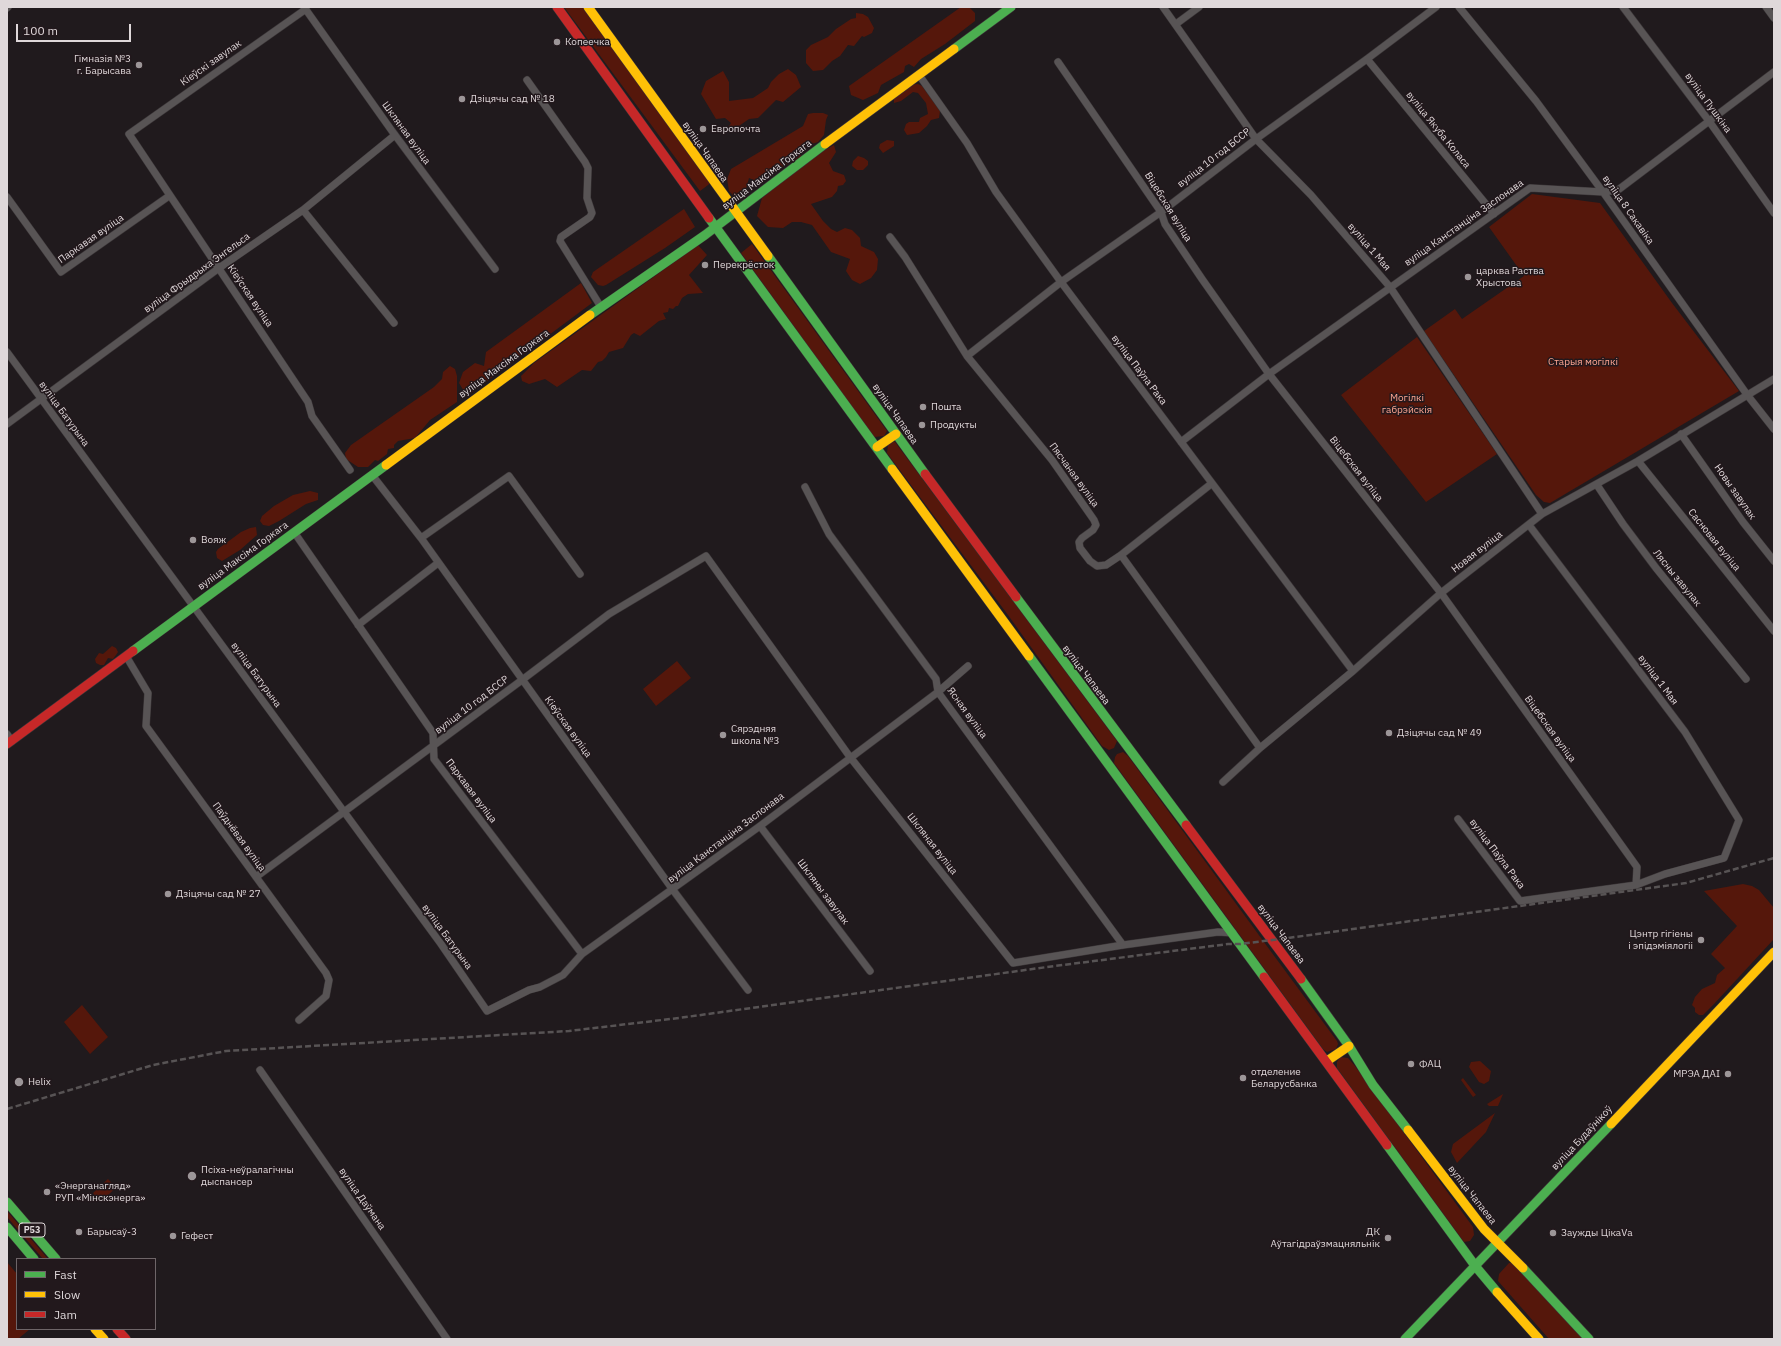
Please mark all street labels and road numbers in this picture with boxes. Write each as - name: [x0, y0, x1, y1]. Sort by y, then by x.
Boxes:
- street label: Кіеўскі завулак: [178, 37, 244, 89]
- street label: вуліца Пушкіна: [1682, 71, 1734, 135]
- street label: вуліца Якуба Коласа: [1403, 89, 1473, 171]
- street label: Шкляная вуліца: [379, 99, 433, 167]
- street label: вуліца Чапаева: [680, 119, 730, 185]
- street label: вуліца 10 год БССР: [1175, 126, 1253, 190]
- street label: вуліца Максіма Горкага: [720, 137, 814, 213]
- street label: Віцебская вуліца: [1142, 170, 1194, 244]
- street label: вуліца 8 Сакавіка: [1600, 173, 1656, 247]
- street label: вуліца Канстанціна Заслонава: [1402, 177, 1526, 269]
- street label: Паркавая вуліца: [56, 212, 126, 266]
- street label: вуліца 1 Мая: [1345, 221, 1393, 273]
- street label: вуліца Фрыдрыха Энгельса: [142, 230, 252, 316]
- street label: Кіеўская вуліца: [225, 263, 275, 329]
- street label: вуліца Максіма Горкага: [456, 327, 552, 401]
- street label: вуліца Паўла Рака: [1109, 333, 1169, 407]
- street label: вуліца Батурына: [36, 379, 92, 449]
- street label: вуліца Чапаева: [870, 381, 920, 447]
- street label: Віцебская вуліца: [1327, 434, 1385, 504]
- street label: Пясчаная вуліца: [1047, 440, 1101, 510]
- street label: Новы завулак: [1711, 462, 1759, 522]
- street label: Сасновая вуліца: [1685, 507, 1743, 573]
- street label: вуліца Максіма Горкага: [195, 519, 291, 593]
- street label: Новая вуліца: [1449, 528, 1505, 576]
- street label: Лясны завулак: [1650, 547, 1704, 609]
- street label: вуліца Батурына: [228, 640, 284, 710]
- street label: вуліца Чапаева: [1060, 643, 1112, 707]
- street label: вуліца 1 Мая: [1635, 653, 1681, 707]
- street label: вуліца 10 год БССР: [433, 673, 511, 737]
- street label: Ясная вуліца: [944, 685, 990, 741]
- street label: Віцебская вуліца: [1522, 693, 1578, 765]
- street label: Кіеўская вуліца: [542, 694, 594, 760]
- street label: Паркавая вуліца: [443, 757, 499, 825]
- street label: вуліца Канстанціна Заслонава: [665, 790, 787, 886]
- street label: Паўднёвая вуліца: [210, 800, 268, 874]
- street label: Шкляная вуліца: [904, 811, 960, 877]
- street label: вуліца Паўла Рака: [1467, 817, 1527, 891]
- street label: Шкляны завулак: [795, 857, 851, 927]
- street label: вуліца Батурына: [419, 902, 475, 972]
- street label: вуліца Чапаева: [1255, 902, 1307, 966]
- street label: вуліца Будаўнікоў: [1549, 1103, 1615, 1173]
- street label: вуліца Чапаева: [1445, 1163, 1499, 1227]
- street label: вуліца Даўмана: [336, 1166, 388, 1232]
- road number: Р53: [19, 1223, 45, 1237]

